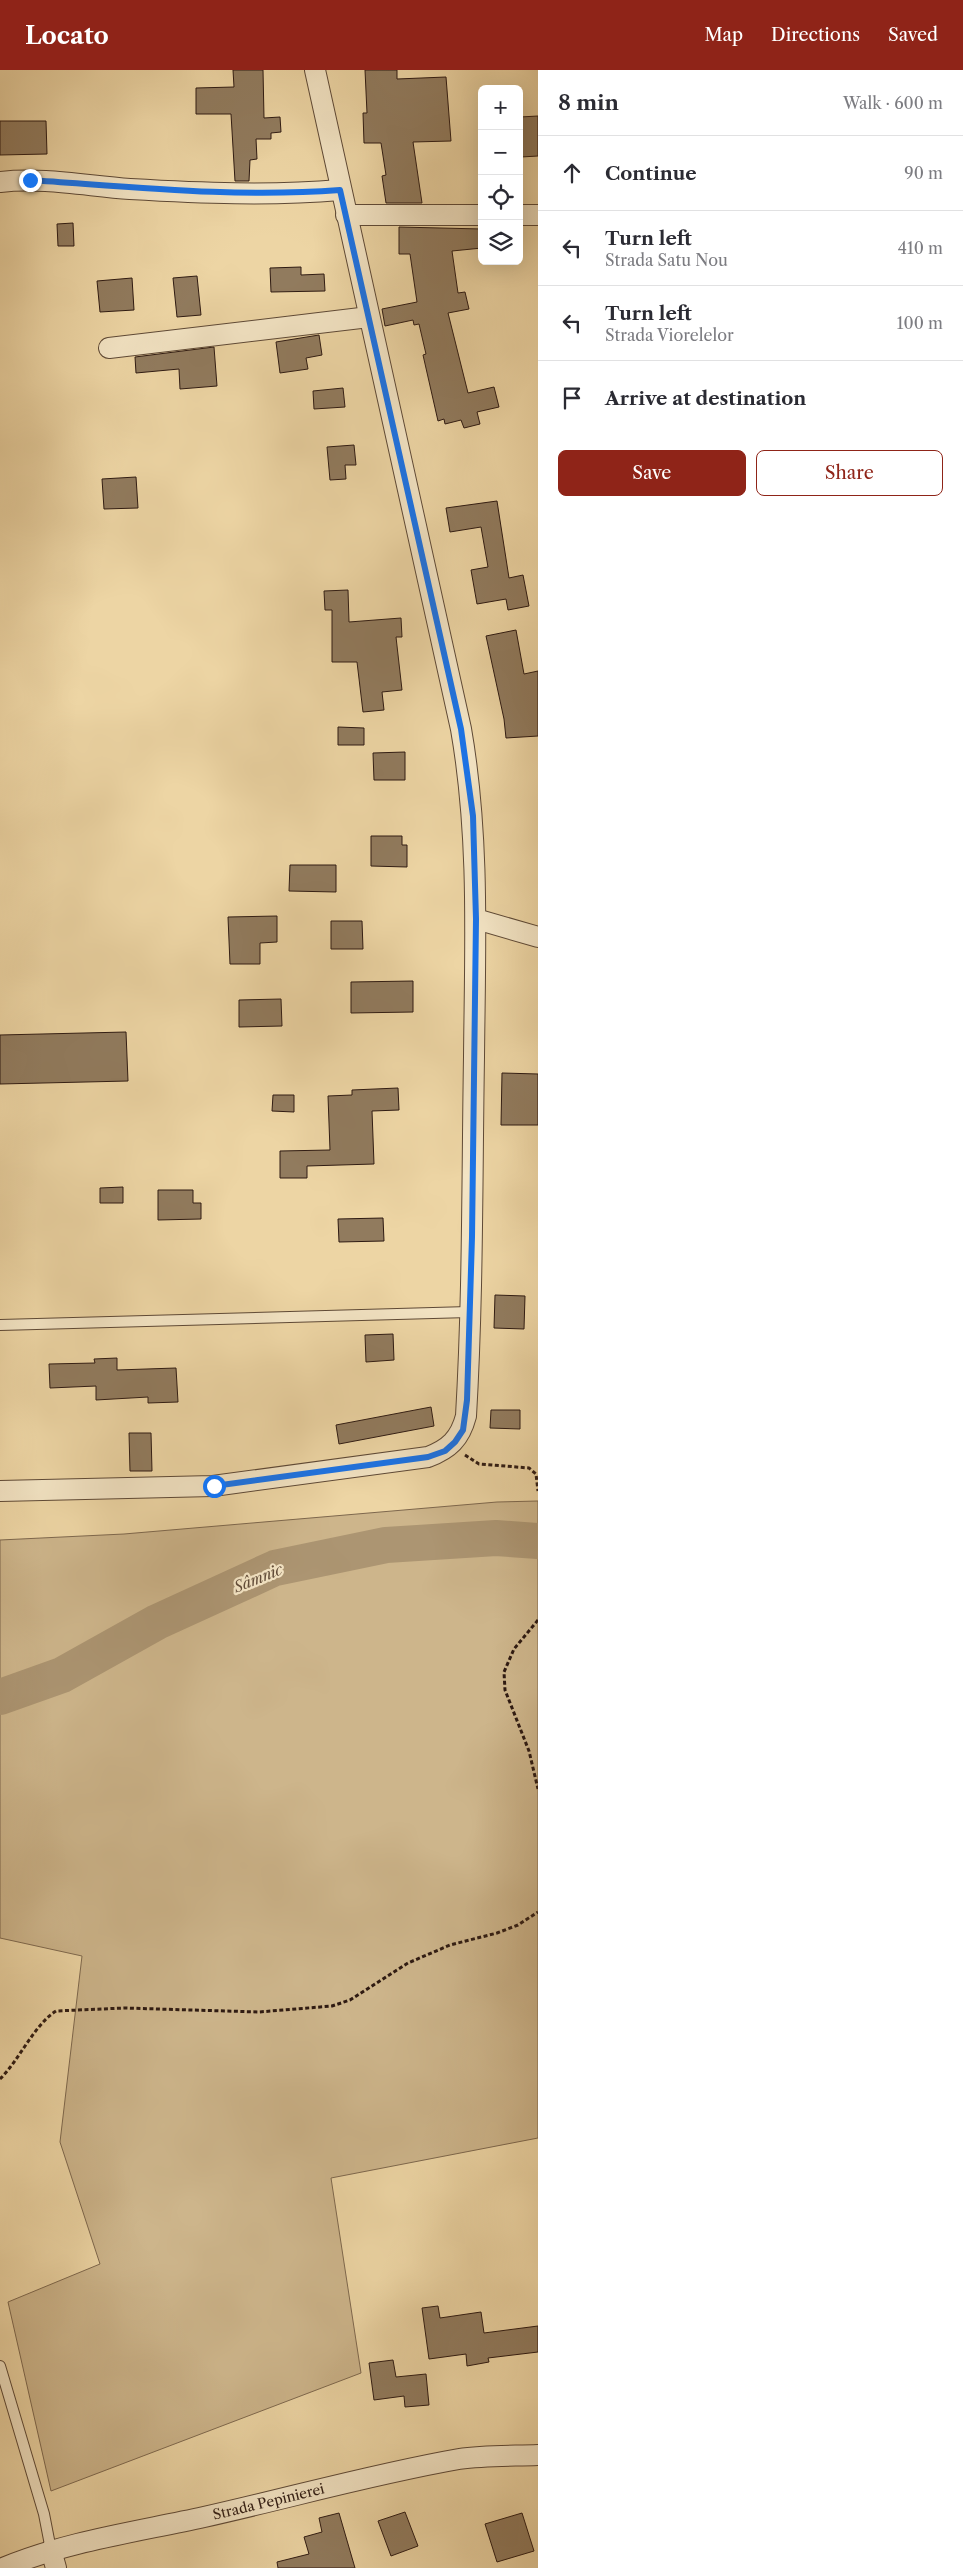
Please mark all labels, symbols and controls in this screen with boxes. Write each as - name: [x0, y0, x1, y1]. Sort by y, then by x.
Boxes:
- text: Locato: [25, 21, 109, 50]
- text: Map: [704, 24, 743, 46]
- text: Directions: [771, 24, 860, 46]
- text: Saved: [888, 24, 938, 46]
- map controls: [478, 85, 523, 265]
- button: +: [478, 85, 523, 130]
- text: 8 min: [558, 90, 619, 115]
- text: Walk · 600 m: [843, 93, 943, 113]
- button: −: [478, 130, 523, 175]
- icon: ahead: [558, 159, 586, 187]
- text: Continue: [605, 162, 697, 185]
- text: 90 m: [904, 163, 943, 183]
- route end: [19, 169, 42, 192]
- button: locate: [478, 175, 523, 220]
- button: layers: [478, 220, 523, 265]
- text: Turn left: [605, 227, 692, 250]
- icon: left: [558, 234, 586, 262]
- text: 410 m: [898, 238, 943, 258]
- text: Strada Satu Nou: [605, 250, 728, 270]
- text: Turn left: [605, 302, 692, 325]
- icon: left: [558, 309, 586, 337]
- text: 100 m: [897, 313, 943, 333]
- text: Strada Viorelelor: [605, 325, 734, 345]
- icon: arrive: [558, 384, 586, 412]
- text: Arrive at destination: [605, 387, 806, 410]
- button: Save: [558, 450, 746, 496]
- button: Share: [756, 450, 943, 496]
- route start: [203, 1475, 226, 1498]
- water label: Sâmnic: [230, 1559, 286, 1597]
- street label: Strada Pepinierei: [211, 2479, 326, 2524]

